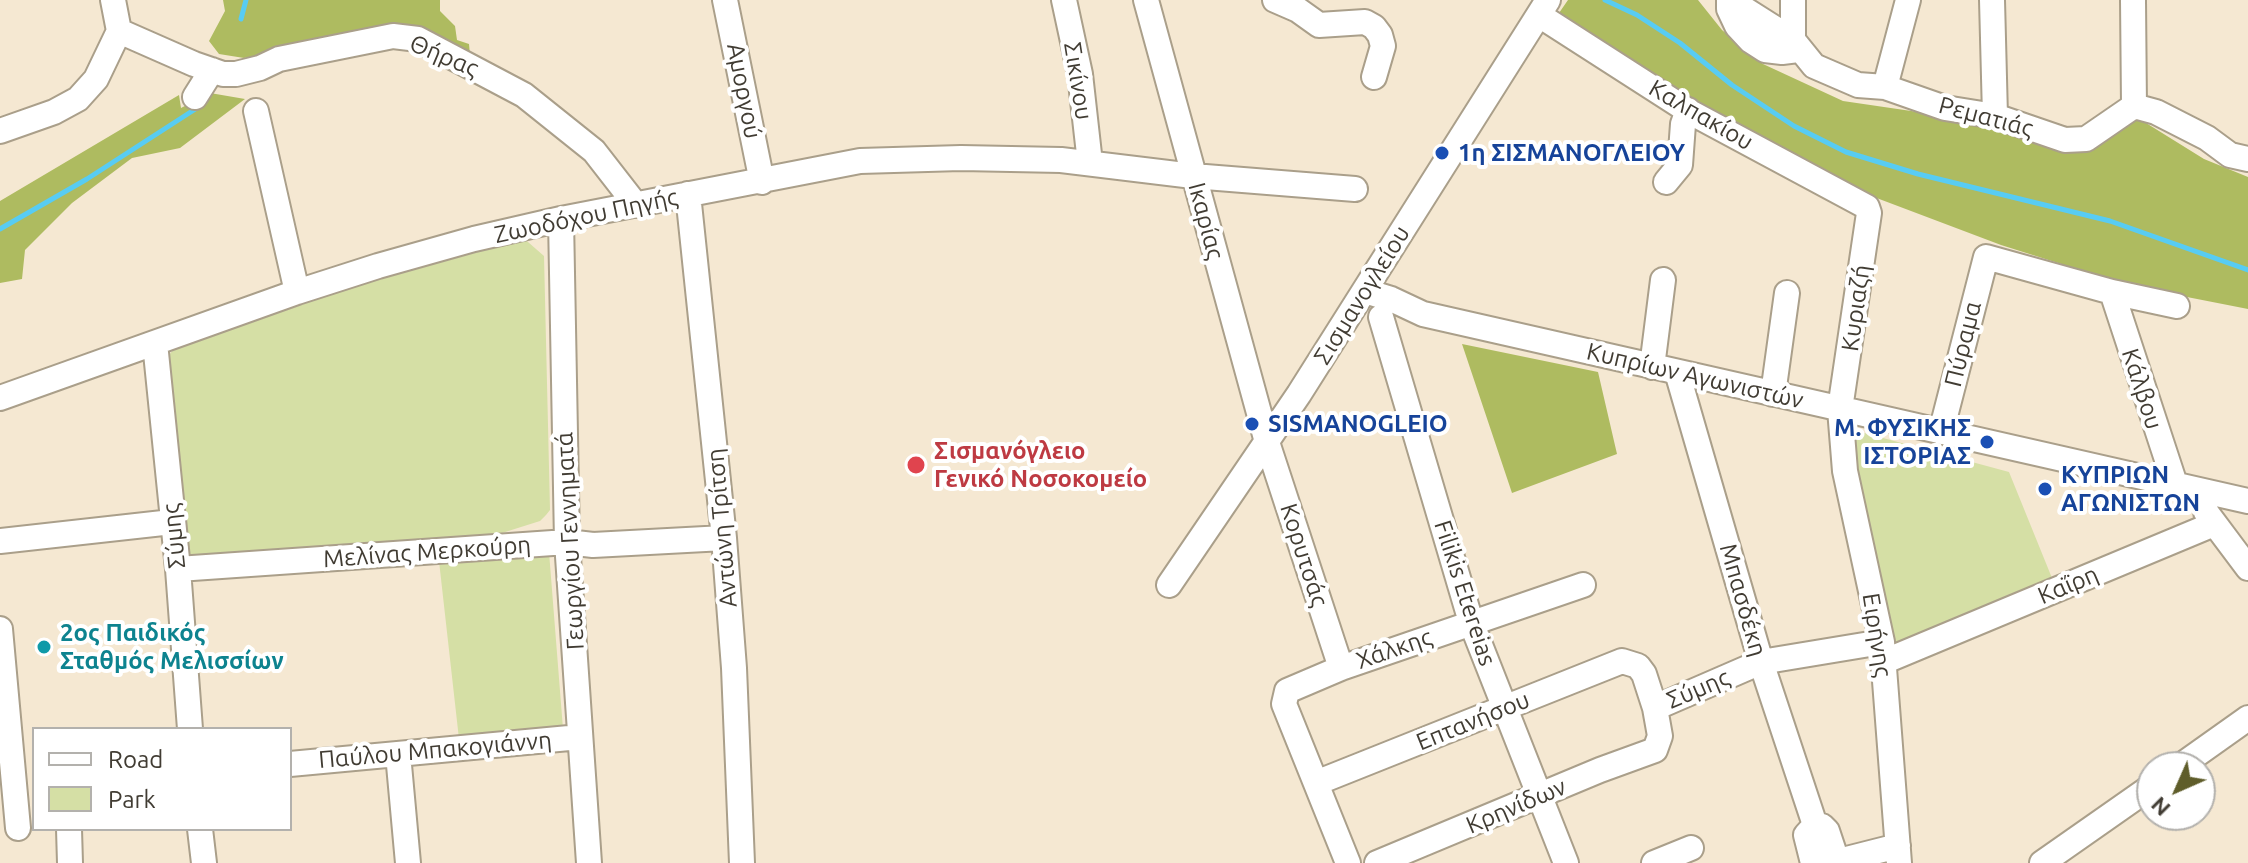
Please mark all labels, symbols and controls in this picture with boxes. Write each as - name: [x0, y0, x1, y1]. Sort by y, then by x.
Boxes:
- street label: Θήρας: [405, 29, 483, 83]
- street label: Σικίνου: [1058, 40, 1098, 122]
- street label: Αμοργού: [721, 41, 767, 141]
- street label: Καλπακίου: [1644, 74, 1758, 156]
- street label: Ρεματιάς: [1936, 91, 2036, 143]
- place label: 1η ΣΙΣΜΑΝΟΓΛΕΙΟΥ: [1458, 139, 1685, 167]
- marker: 1η ΣΙΣΜΑΝΟΓΛΕΙΟΥ: [1433, 144, 1451, 162]
- street label: Ικαρίας: [1182, 179, 1230, 263]
- street label: Ζωοδόχου Πηγής: [492, 183, 680, 249]
- street label: Σισμανογλείου: [1308, 220, 1416, 370]
- street label: Κυριαζή: [1836, 263, 1876, 353]
- street label: Πύραμα: [1938, 298, 1988, 390]
- street label: Κυπρίων Αγωνιστών: [1584, 337, 1806, 415]
- street label: Κάλβου: [2115, 345, 2169, 433]
- place label: SISMANOGLEIO: [1268, 410, 1448, 438]
- place label: Μ. ΦΥΣΙΚΗΣ ΙΣΤΟΡΙΑΣ: [1834, 414, 1971, 470]
- marker: SISMANOGLEIO: [1243, 415, 1261, 433]
- street label: Γεωργίου Γεννηματά: [550, 431, 590, 651]
- marker: Μ. ΦΥΣΙΚΗΣ ΙΣΤΟΡΙΑΣ: [1978, 433, 1996, 451]
- place label: Σισμανόγλειο Γενικό Νοσοκομείο: [934, 437, 1147, 493]
- street label: Αντώνη Τρίτση: [701, 447, 743, 609]
- marker: Σισμανόγλειο Γενικό Νοσοκομείο: [905, 454, 927, 476]
- place label: ΚΥΠΡΙΩΝ ΑΓΩΝΙΣΤΩΝ: [2061, 461, 2200, 517]
- marker: ΚΥΠΡΙΩΝ ΑΓΩΝΙΣΤΩΝ: [2036, 480, 2054, 498]
- street label: Κορυτσάς: [1274, 500, 1334, 610]
- street label: Σύμης: [156, 502, 192, 570]
- street label: Filikis Etereias: [1428, 517, 1502, 669]
- street label: Μελίνας Μερκούρη: [322, 530, 532, 574]
- street label: Μπασδέκη: [1713, 540, 1773, 660]
- street label: Καΐρη: [2033, 559, 2103, 611]
- street label: Ειρήνης: [1856, 591, 1898, 679]
- place label: 2ος Παιδικός Σταθμός Μελισσίων: [60, 619, 284, 675]
- street label: Χάλκης: [1352, 623, 1436, 675]
- marker: 2ος Παιδικός Σταθμός Μελισσίων: [35, 638, 53, 656]
- street label: Σύμης: [1662, 663, 1734, 715]
- street label: Επτανήσου: [1412, 685, 1534, 757]
- street label: Παύλου Μπακογιάννη: [317, 725, 553, 775]
- legend: [32, 727, 292, 831]
- text: Road: [108, 746, 163, 773]
- north arrow: [2136, 751, 2216, 831]
- street label: Κρηνίδων: [1462, 772, 1570, 840]
- text: Park: [108, 786, 156, 813]
- text: N: [2145, 792, 2175, 822]

